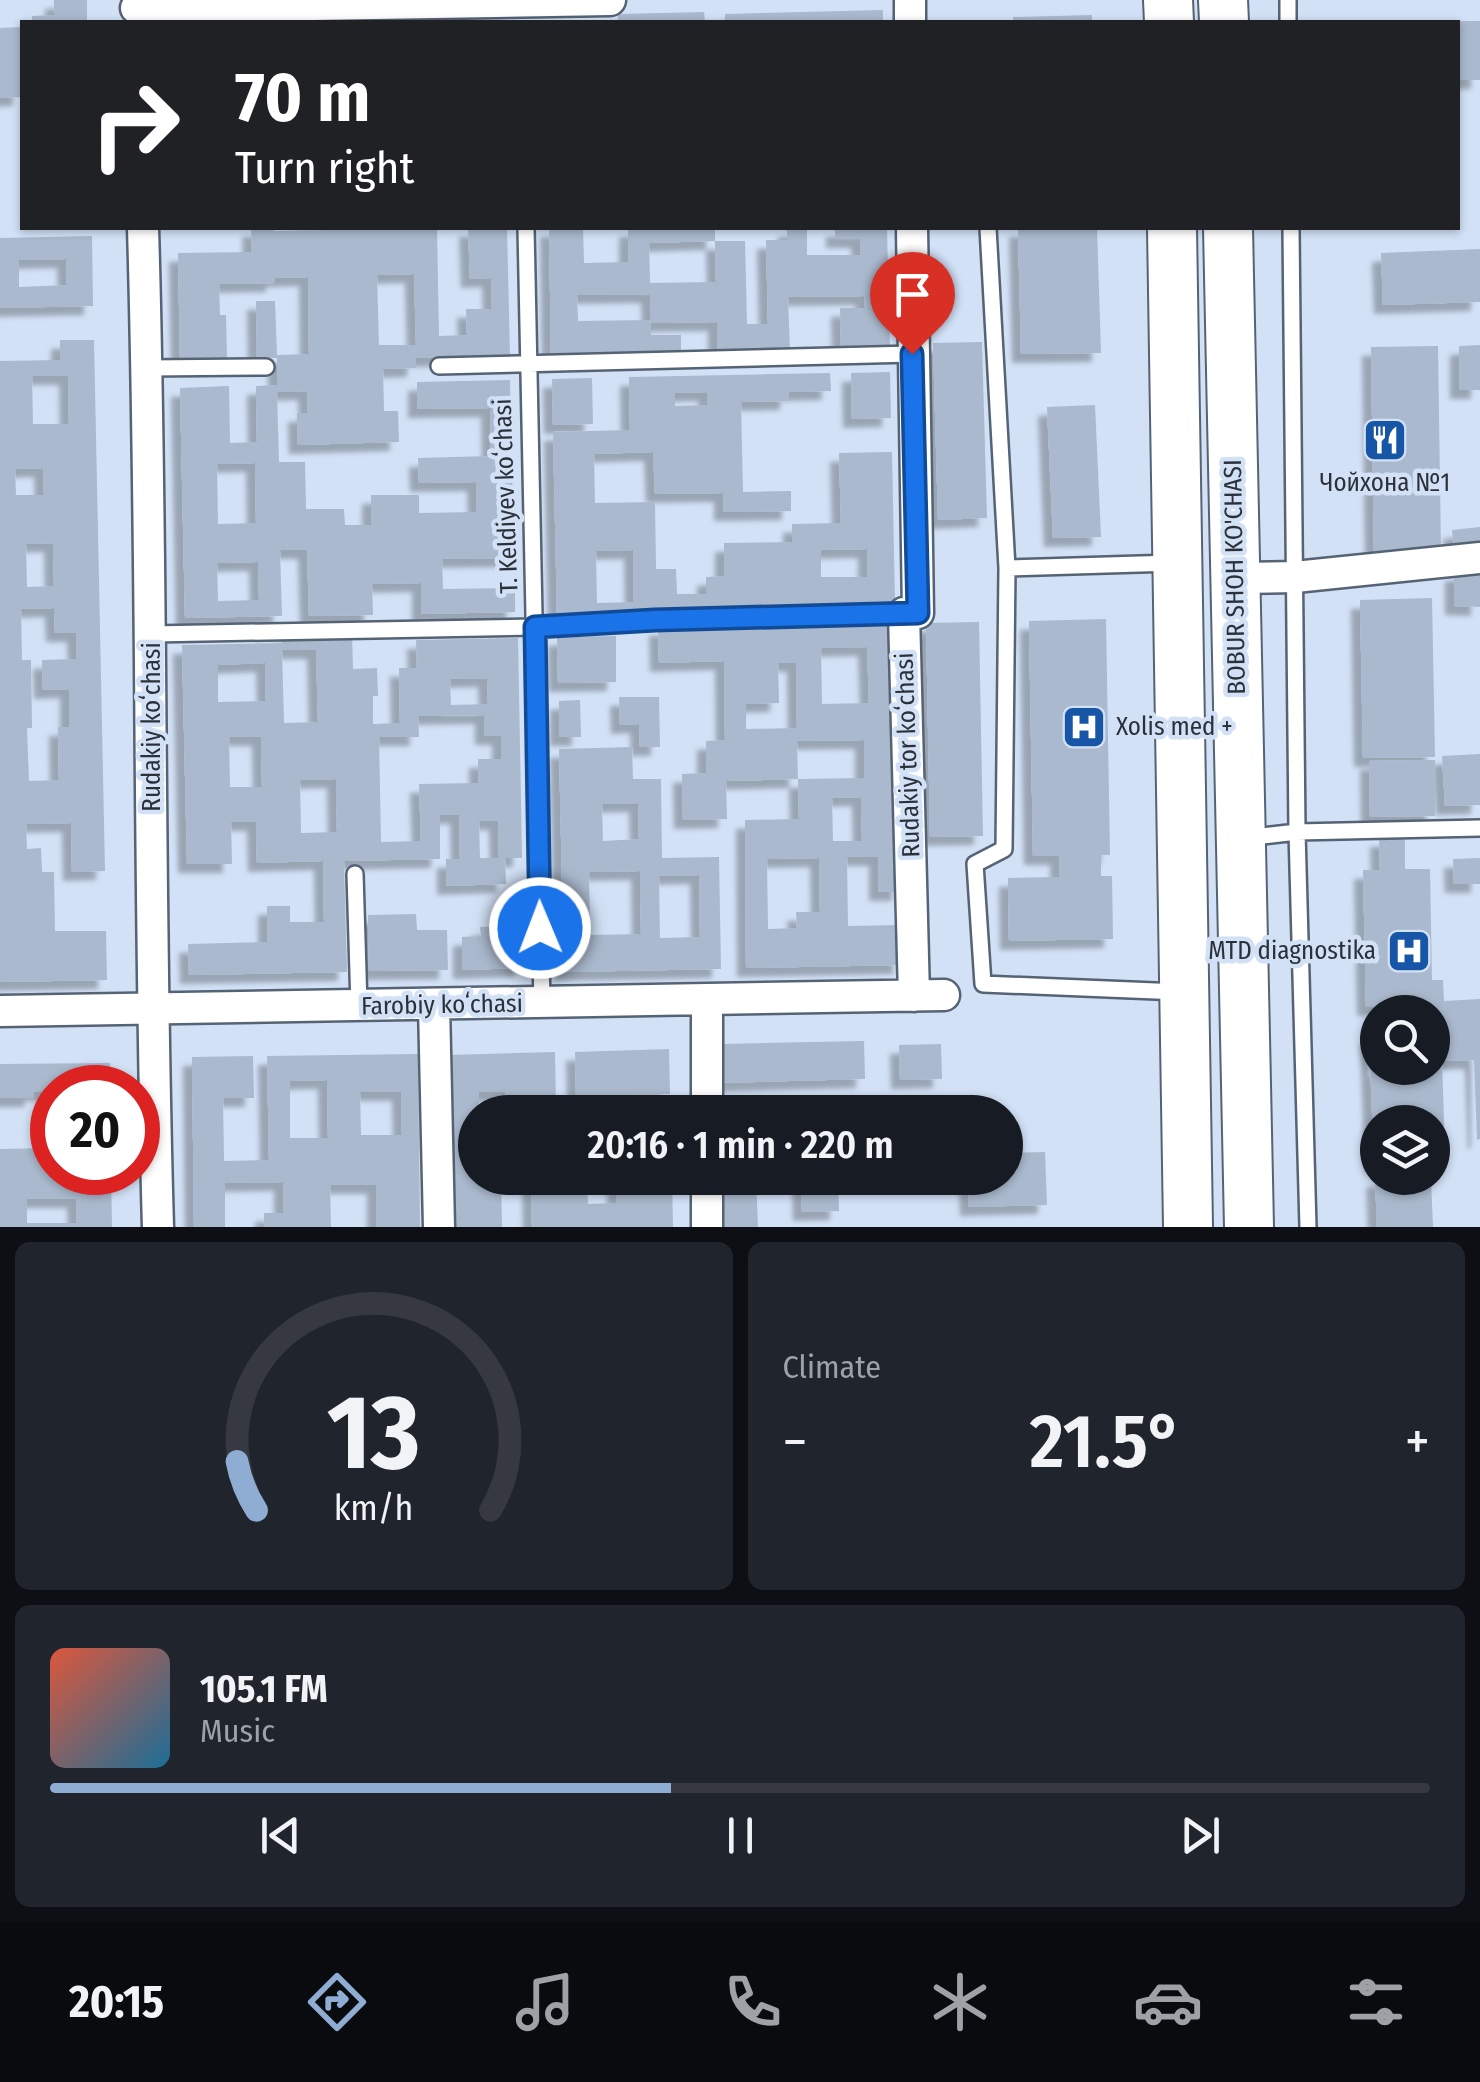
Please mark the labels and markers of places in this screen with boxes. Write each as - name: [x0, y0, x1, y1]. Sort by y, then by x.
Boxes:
- pin: [870, 252, 955, 355]
- restaurant icon: Чойхона №1: [1362, 417, 1408, 463]
- place label: Чойхона №1: [1320, 468, 1450, 498]
- hospital icon: Xolis med +: [1061, 704, 1107, 750]
- place label: Xolis med +: [1116, 712, 1233, 742]
- hospital icon: MTD diagnostika: [1386, 928, 1432, 974]
- place label: MTD diagnostika: [1208, 936, 1376, 966]

